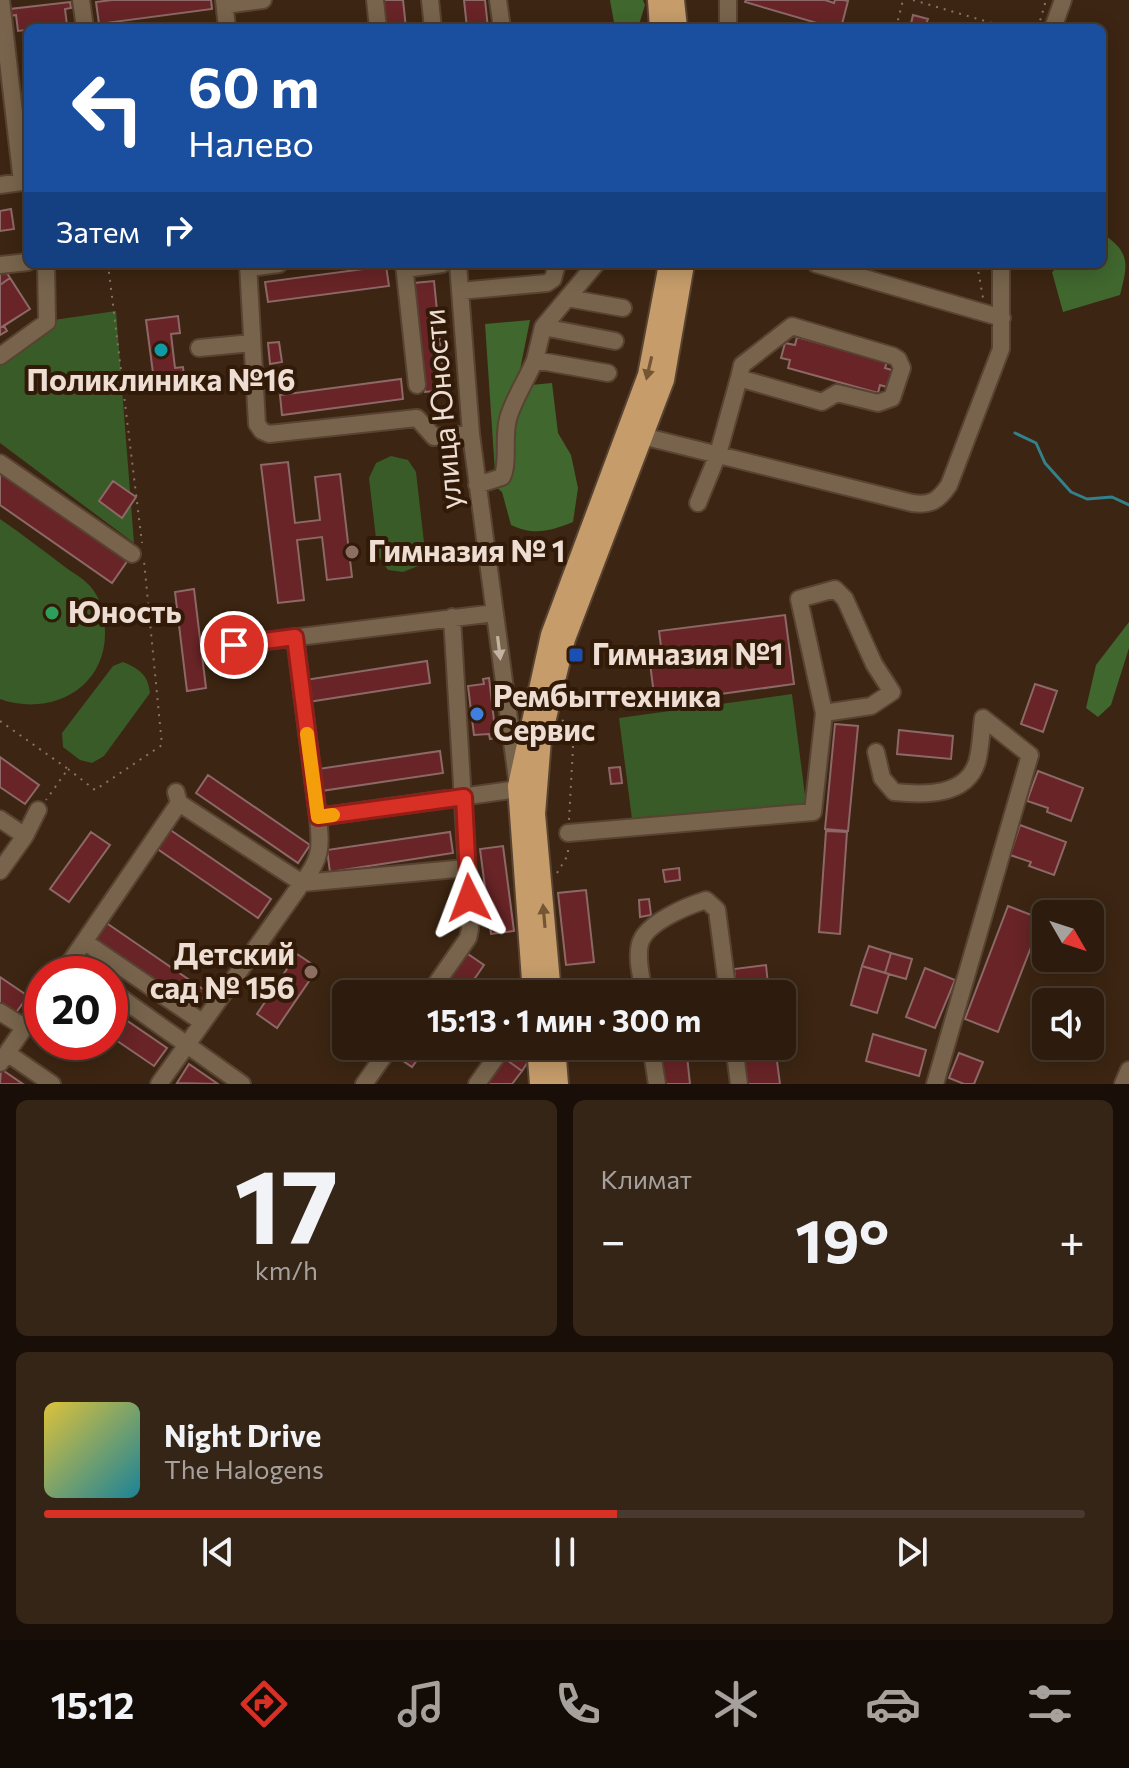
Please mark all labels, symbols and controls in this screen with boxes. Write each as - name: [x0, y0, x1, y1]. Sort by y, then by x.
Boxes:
- text: 60 m: [188, 51, 319, 120]
- icon: left: [56, 56, 160, 160]
- text: Налево: [188, 120, 314, 164]
- icon: right: [156, 208, 200, 252]
- text: Затем: [56, 212, 140, 249]
- street label: улица Юности: [413, 307, 468, 511]
- marker: Поликлиника №16: [152, 341, 170, 359]
- one-way arrow: [642, 356, 655, 381]
- place label: Поликлиника №16: [27, 360, 295, 397]
- place label: Гимназия № 1: [368, 531, 565, 568]
- marker: Гимназия № 1: [343, 543, 361, 561]
- place label: Юность: [68, 592, 182, 629]
- marker: Юность: [43, 604, 61, 622]
- pin: [200, 611, 268, 679]
- icon: arrive: [212, 623, 256, 667]
- place label: Гимназия №1: [592, 634, 784, 671]
- one-way arrow: [493, 636, 506, 661]
- marker: Гимназия №1: [567, 646, 585, 664]
- place label: Рембыттехника Сервис: [493, 676, 721, 747]
- marker: Рембыттехника Сервис: [468, 705, 486, 723]
- position arrow: [427, 856, 511, 940]
- north arrow: [1032, 900, 1104, 972]
- map controls: [1032, 900, 1104, 1060]
- one-way arrow: [537, 903, 550, 928]
- place label: Детский сад № 156: [150, 934, 295, 1005]
- speed limit sign: 20: [24, 956, 128, 1060]
- marker: Детский сад № 156: [302, 963, 320, 981]
- button: sound: [1032, 988, 1104, 1060]
- text: 15:13 · 1 мин · 300 m: [427, 1001, 701, 1038]
- text: 17: [234, 1138, 338, 1265]
- text: Климат: [601, 1163, 692, 1194]
- text: 19°: [795, 1202, 889, 1275]
- text: −: [601, 1212, 626, 1266]
- text: +: [1059, 1212, 1085, 1266]
- text: km/h: [255, 1254, 318, 1285]
- text: Night Drive: [164, 1416, 321, 1453]
- text: The Halogens: [164, 1453, 324, 1484]
- icon: previous: [196, 1530, 240, 1574]
- icon: pause: [543, 1530, 587, 1574]
- icon: next: [890, 1530, 934, 1574]
- icon: directions: [236, 1676, 292, 1732]
- icon: music: [393, 1676, 449, 1732]
- icon: phone: [550, 1676, 606, 1732]
- icon: climate: [708, 1676, 764, 1732]
- icon: car: [865, 1676, 921, 1732]
- icon: filters: [1022, 1676, 1078, 1732]
- text: 15:12: [51, 1682, 134, 1726]

